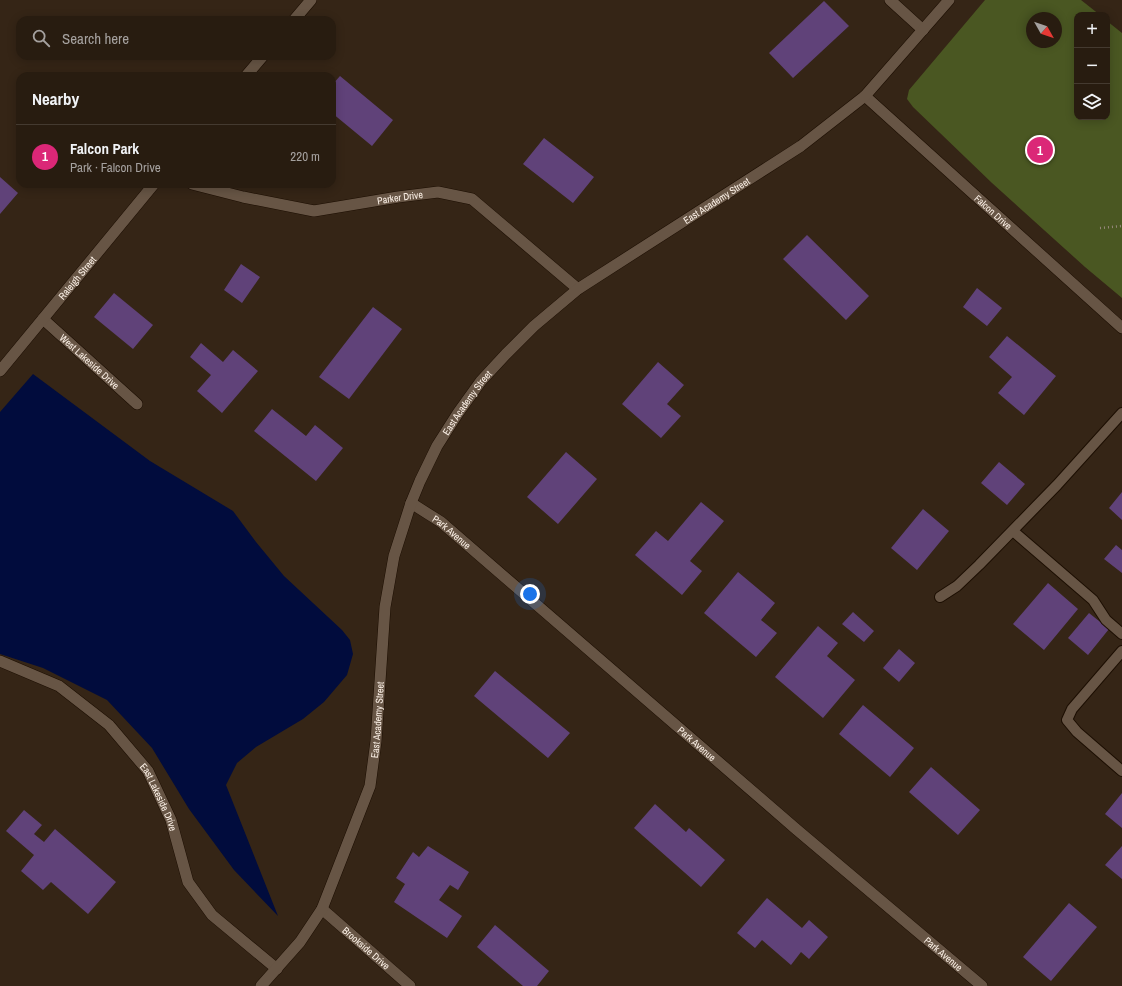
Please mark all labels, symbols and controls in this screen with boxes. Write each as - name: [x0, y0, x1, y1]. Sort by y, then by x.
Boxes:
- north arrow: [1026, 12, 1062, 48]
- map controls: [1074, 12, 1110, 120]
- button: +: [1074, 12, 1110, 48]
- search box: [16, 16, 336, 60]
- icon: search: [30, 27, 52, 49]
- text: Search here: [62, 28, 129, 49]
- button: −: [1074, 48, 1110, 84]
- button: layers: [1074, 84, 1110, 120]
- text: Nearby: [32, 87, 79, 110]
- pin: 1: [1027, 135, 1053, 165]
- text: Falcon Park: [70, 138, 139, 159]
- text: 1: [42, 148, 48, 165]
- text: 220 m: [290, 148, 320, 165]
- text: Park · Falcon Drive: [70, 159, 161, 176]
- street label: East Academy Street: [681, 174, 753, 227]
- street label: Parker Drive: [376, 188, 424, 207]
- street label: Falcon Drive: [972, 192, 1015, 233]
- street label: Raleigh Street: [56, 253, 99, 302]
- street label: West Lakeside Drive: [57, 331, 122, 392]
- street label: East Academy Street: [440, 367, 495, 438]
- street label: Park Avenue: [430, 512, 474, 552]
- your location: [520, 584, 540, 604]
- street label: East Academy Street: [368, 681, 387, 759]
- street label: Park Avenue: [675, 724, 719, 764]
- street label: East Lakeside Drive: [137, 760, 180, 833]
- street label: Brookside Drive: [340, 924, 393, 973]
- street label: Park Avenue: [921, 934, 966, 974]

